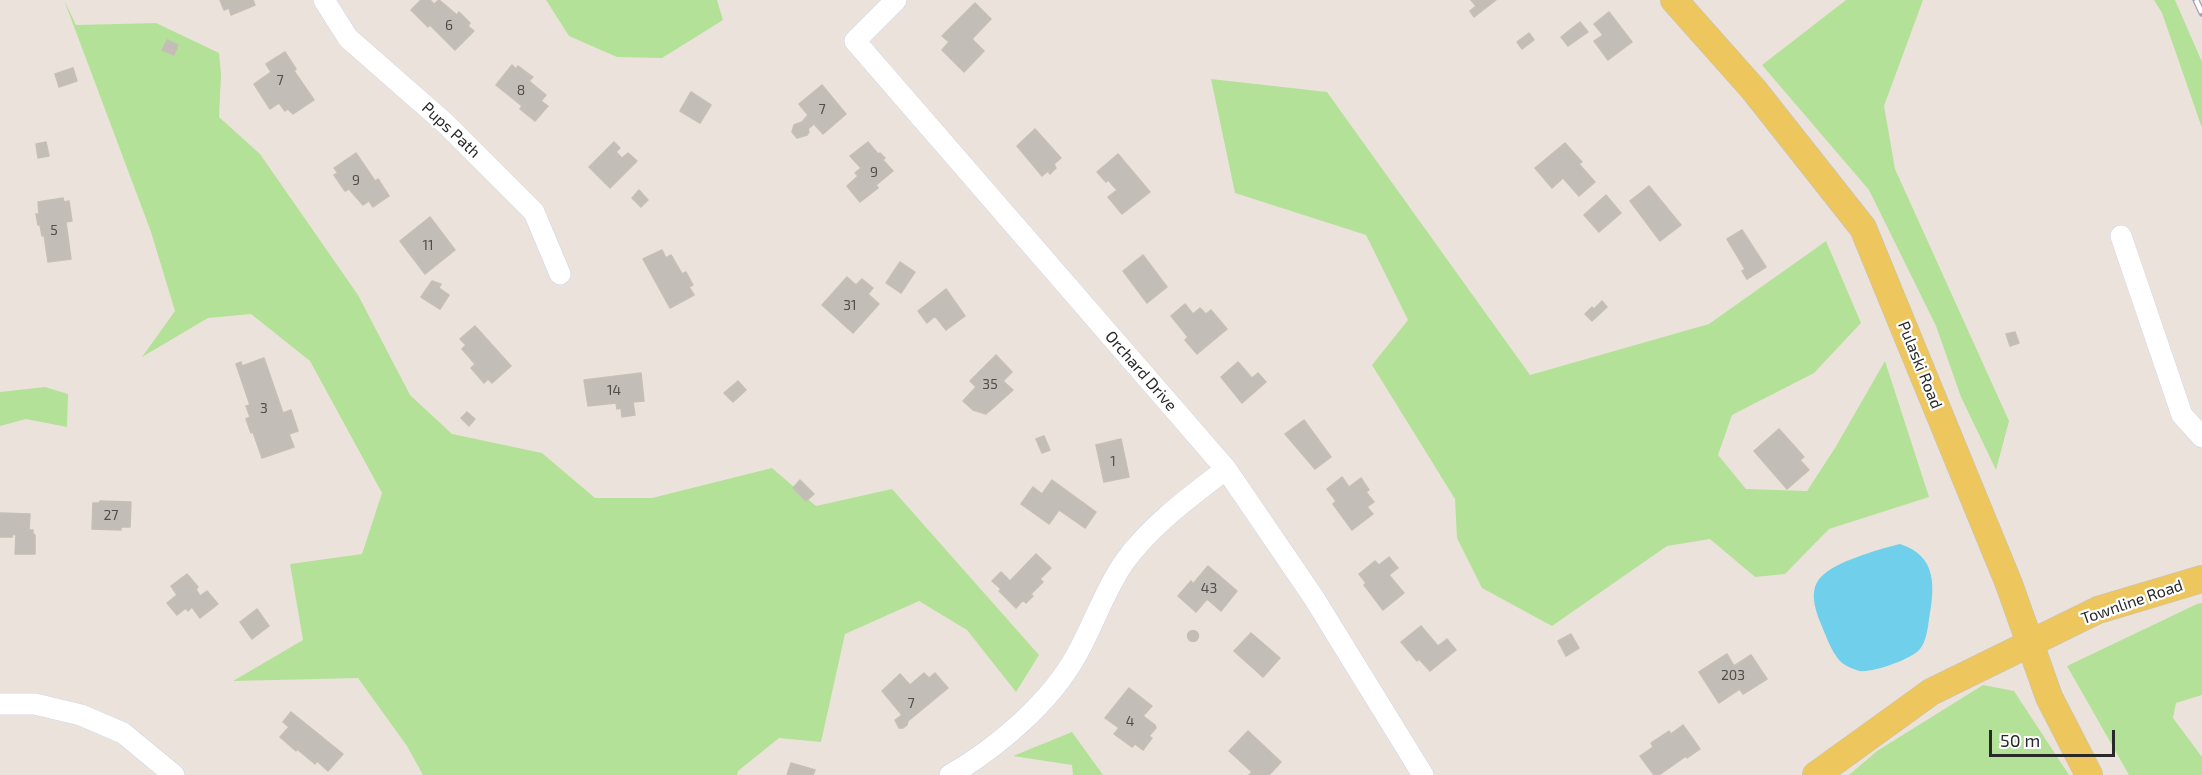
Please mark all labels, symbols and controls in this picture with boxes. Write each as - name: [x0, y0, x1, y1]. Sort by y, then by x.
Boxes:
- house number: 6: [445, 17, 453, 33]
- house number: 7: [276, 72, 284, 88]
- house number: 8: [517, 82, 525, 98]
- street label: Pups Path: [418, 98, 484, 162]
- house number: 7: [818, 101, 826, 117]
- house number: 9: [870, 164, 878, 180]
- house number: 9: [352, 172, 360, 188]
- house number: 5: [50, 222, 58, 238]
- house number: 11: [422, 237, 434, 253]
- house number: 31: [843, 297, 857, 313]
- street label: Pulaski Road: [1894, 318, 1946, 412]
- street label: Orchard Drive: [1101, 327, 1181, 415]
- house number: 35: [982, 376, 998, 392]
- house number: 14: [607, 382, 621, 398]
- house number: 3: [260, 400, 268, 416]
- house number: 1: [1110, 453, 1116, 469]
- house number: 27: [103, 507, 119, 523]
- street label: Townline Road: [2079, 576, 2185, 628]
- house number: 43: [1201, 580, 1217, 596]
- house number: 203: [1721, 667, 1745, 683]
- house number: 7: [907, 695, 915, 711]
- house number: 4: [1126, 713, 1134, 729]
- scale bar: [1992, 718, 2118, 756]
- text: 50 m: [2000, 729, 2040, 751]

